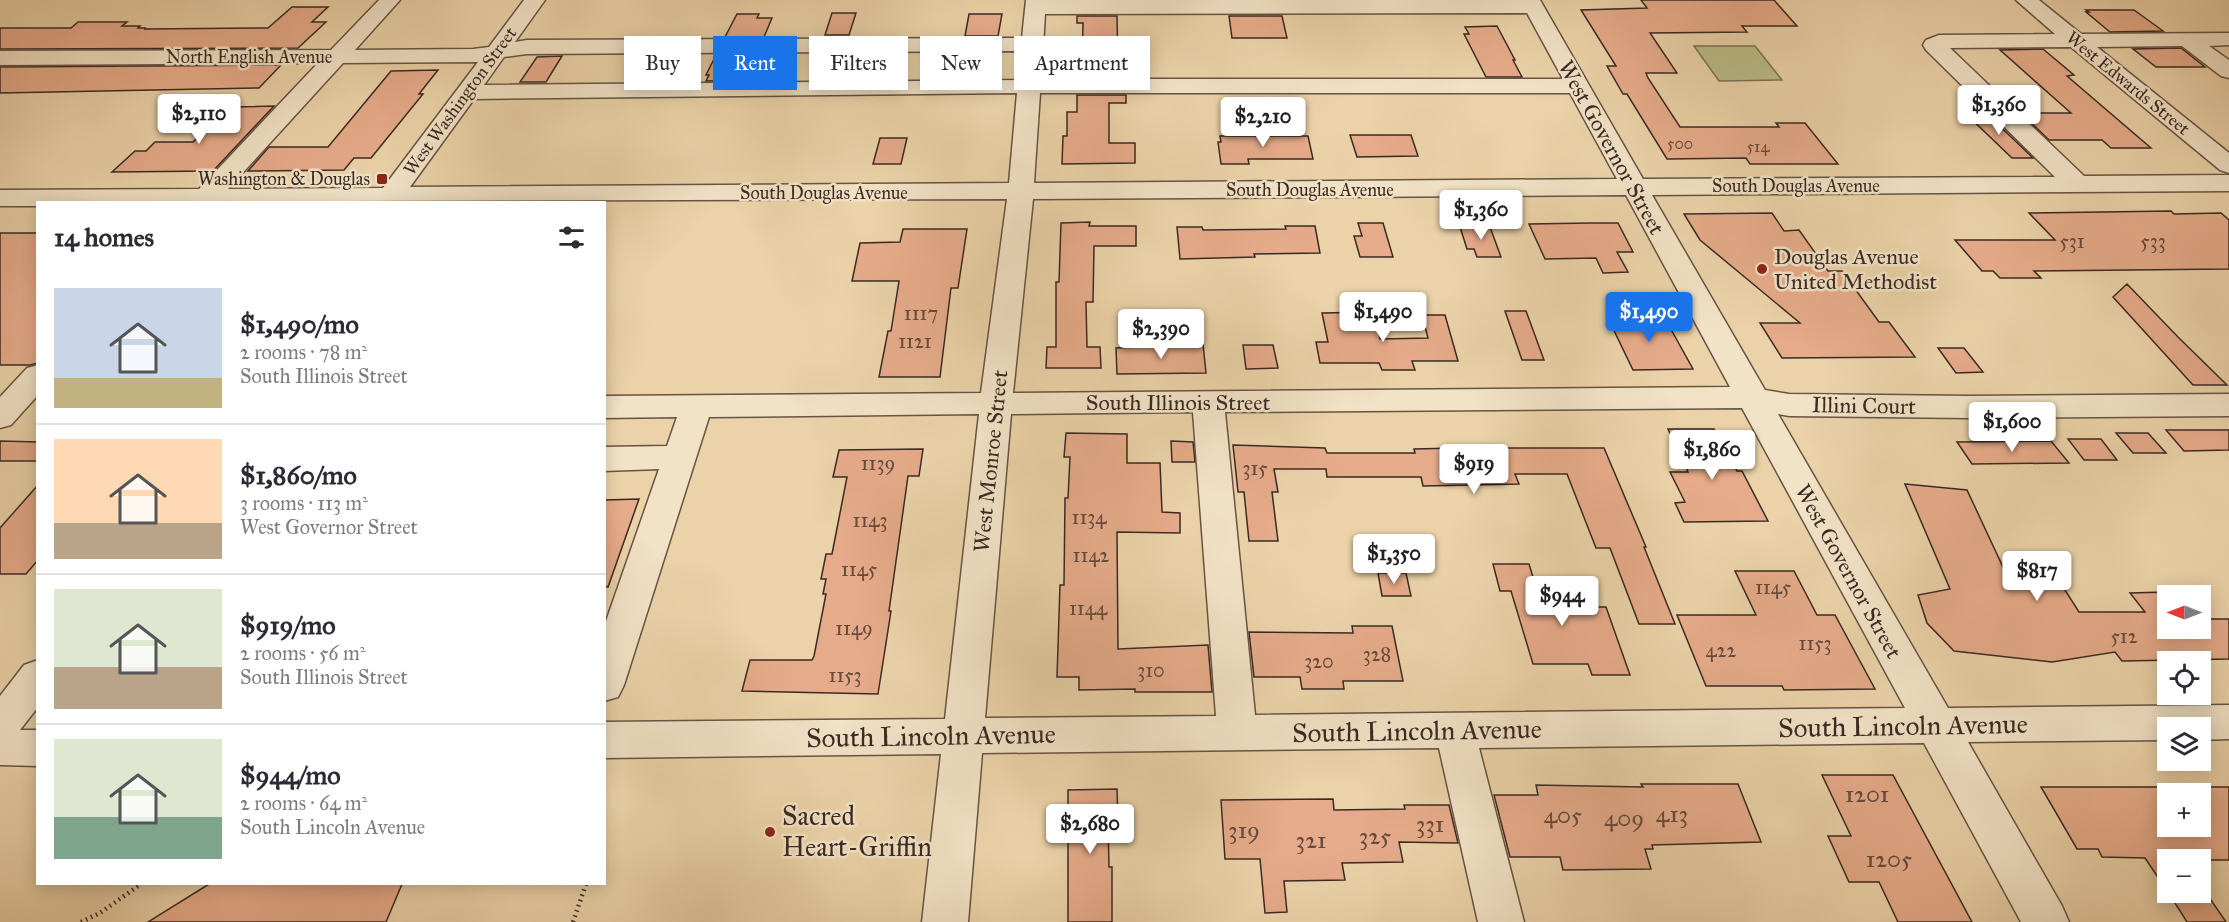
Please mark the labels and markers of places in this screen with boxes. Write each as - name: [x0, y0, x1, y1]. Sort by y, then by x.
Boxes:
- pin: $1,360: [1950, 85, 2048, 136]
- pin: $2,110: [150, 94, 248, 145]
- pin: $2,210: [1214, 97, 1312, 148]
- place label: Washington & Douglas: [198, 168, 370, 191]
- marker: Washington & Douglas: [375, 172, 389, 186]
- pin: $1,360: [1432, 190, 1530, 241]
- place label: Douglas Avenue United Methodist: [1774, 243, 1937, 295]
- marker: Douglas Avenue United Methodist: [1755, 262, 1769, 276]
- pin: $1,490: [1334, 292, 1432, 343]
- pin: $1,490: [1600, 292, 1698, 343]
- pin: $2,390: [1112, 309, 1210, 360]
- pin: $1,600: [1963, 402, 2061, 453]
- pin: $1,860: [1663, 430, 1761, 481]
- pin: $919: [1438, 444, 1510, 495]
- pin: $1,350: [1345, 534, 1443, 585]
- pin: $817: [2001, 551, 2073, 602]
- pin: $944: [1526, 576, 1598, 627]
- place label: Sacred Heart-Griffin: [782, 799, 932, 863]
- pin: $2,680: [1041, 804, 1139, 855]
- marker: Sacred Heart-Griffin: [763, 825, 777, 839]

